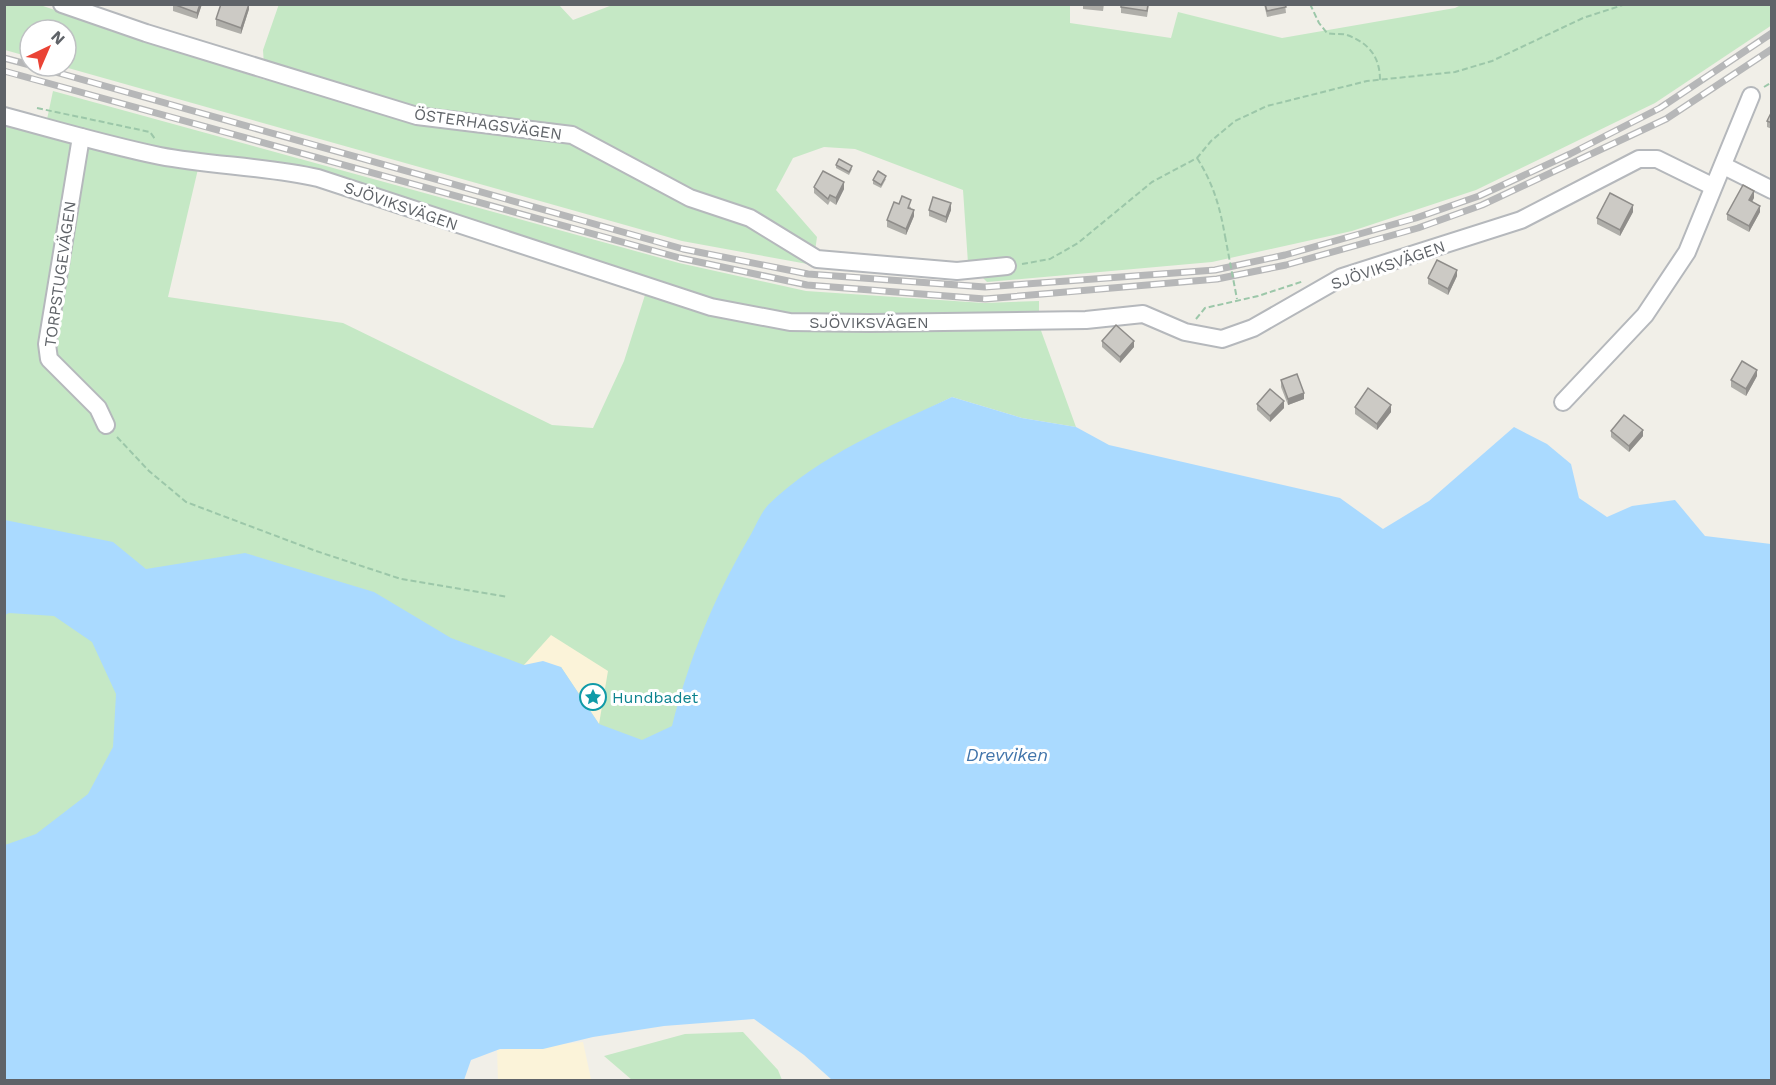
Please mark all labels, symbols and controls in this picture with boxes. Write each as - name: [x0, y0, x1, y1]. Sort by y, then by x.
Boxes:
- north arrow: [18, 18, 78, 78]
- text: N: [47, 27, 69, 49]
- street label: ÖSTERHAGSVÄGEN: [413, 104, 563, 144]
- street label: SJÖVIKSVÄGEN: [341, 178, 461, 234]
- street label: TORPSTUGEVÄGEN: [40, 200, 80, 348]
- street label: SJÖVIKSVÄGEN: [1328, 237, 1448, 293]
- street label: SJÖVIKSVÄGEN: [809, 313, 929, 332]
- place icon: Hundbadet: [578, 682, 608, 712]
- place label: Hundbadet: [612, 688, 699, 707]
- water label: Drevviken: [966, 744, 1048, 765]

